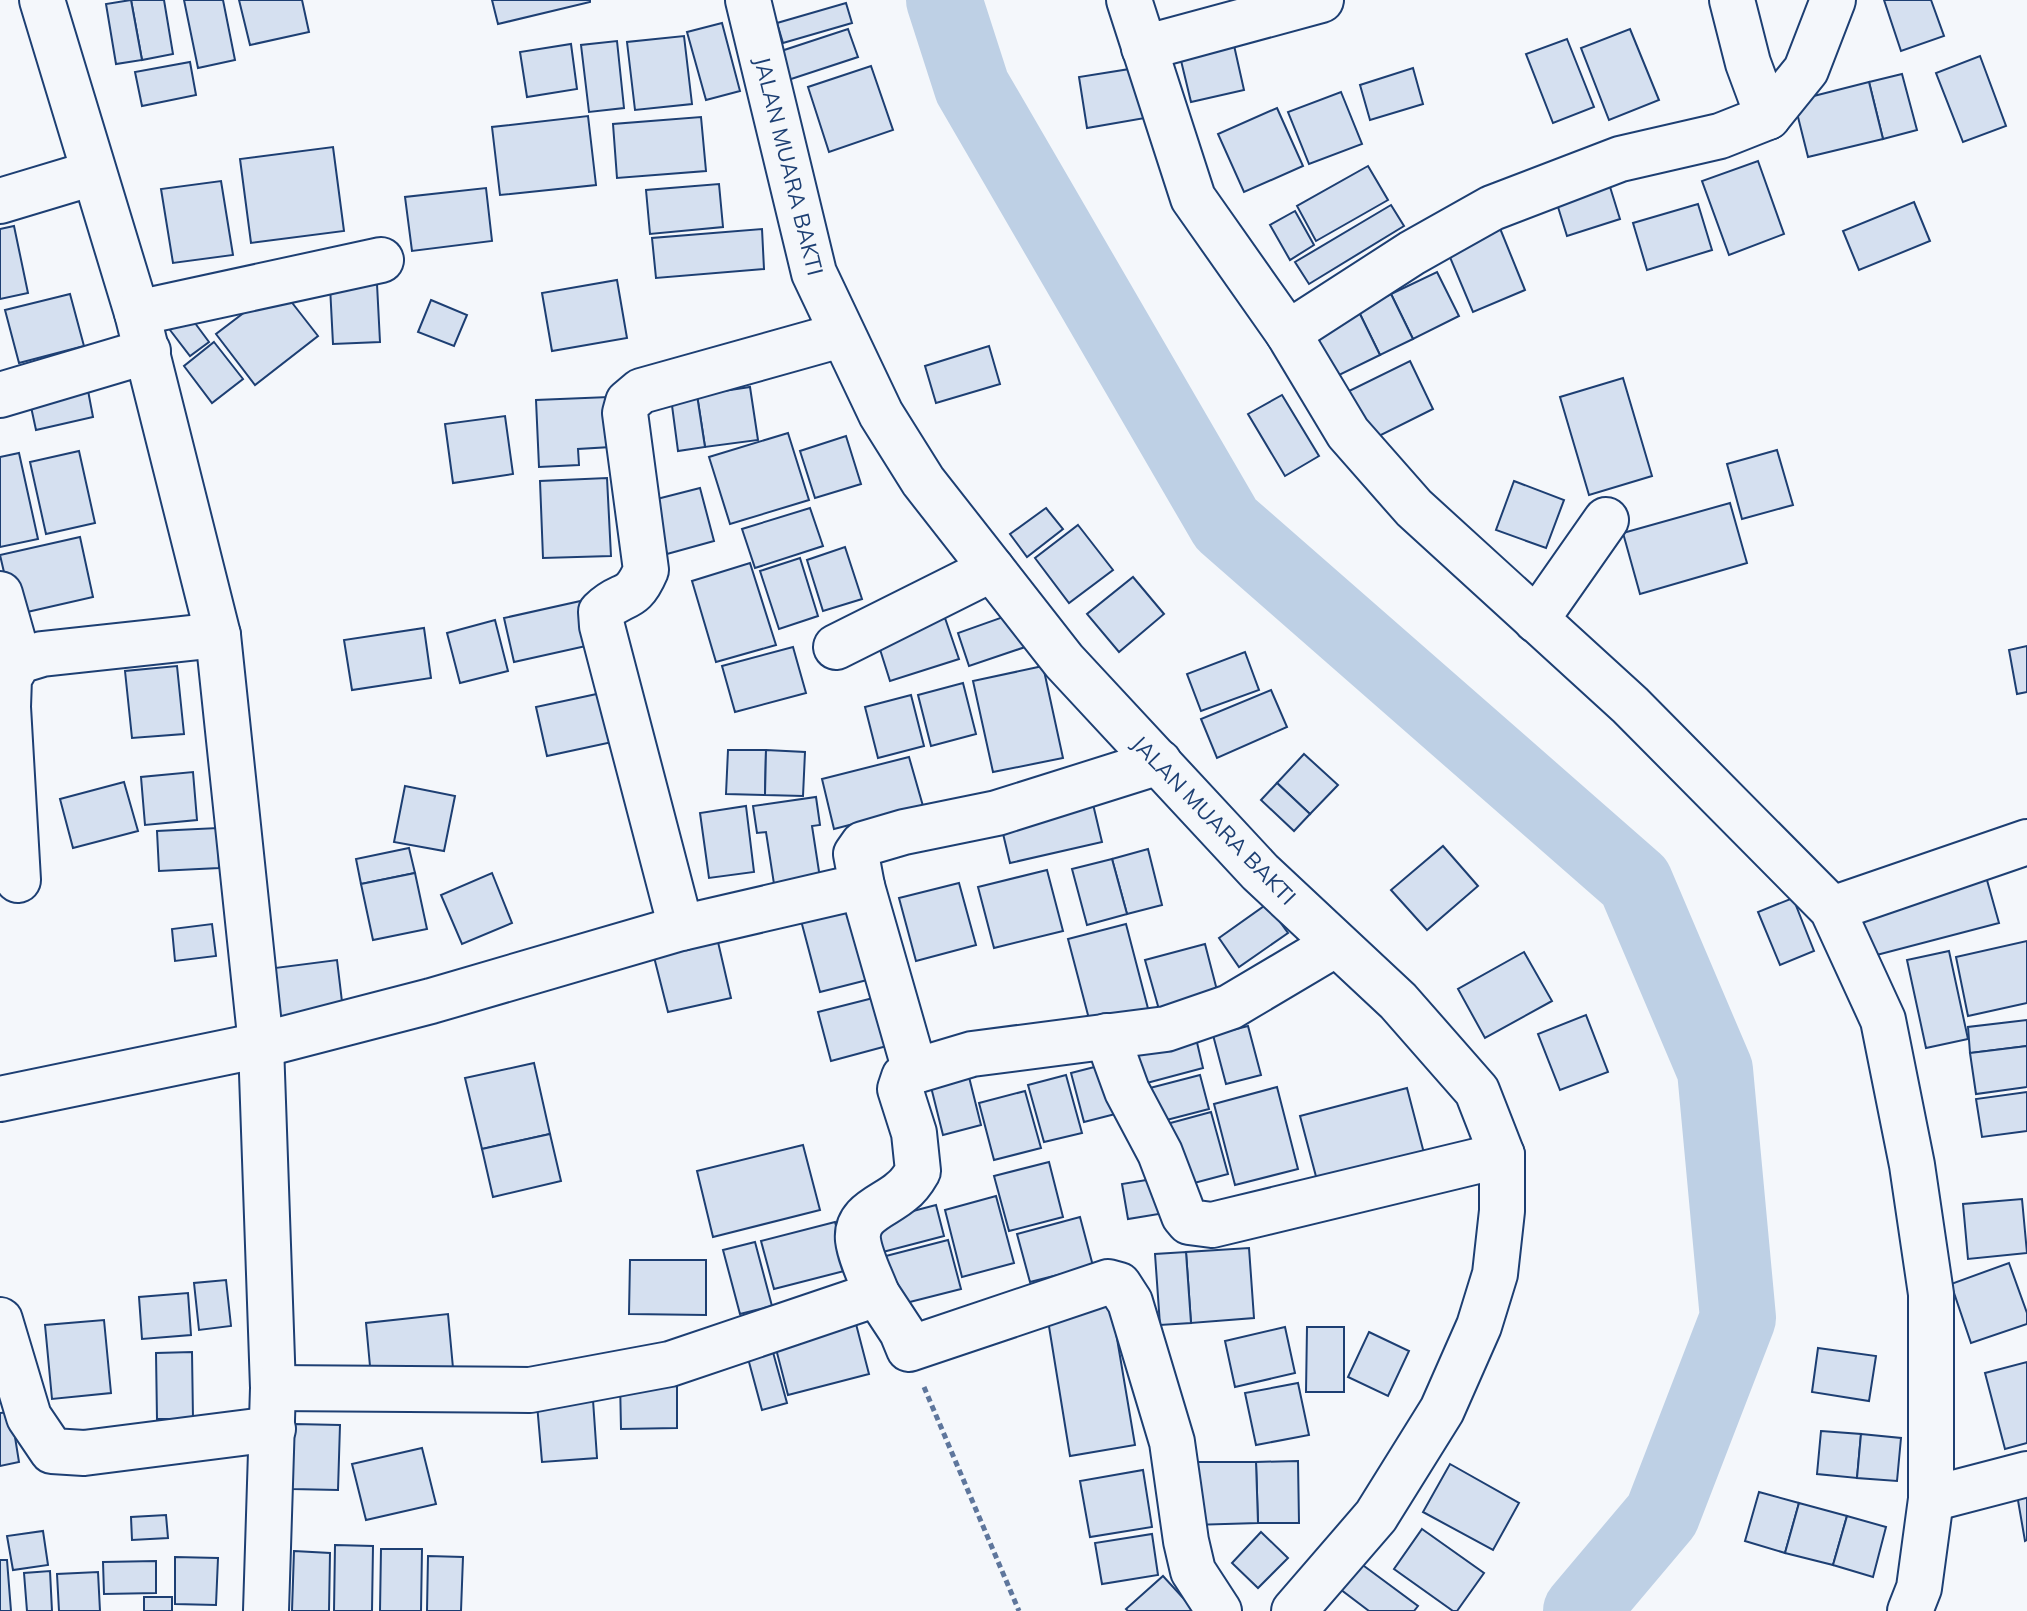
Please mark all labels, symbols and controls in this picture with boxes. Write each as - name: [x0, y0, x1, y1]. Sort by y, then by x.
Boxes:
- street label: JALAN MUARA BAKTI: [748, 54, 830, 278]
- street label: JALAN MUARA BAKTI: [1126, 730, 1302, 910]

